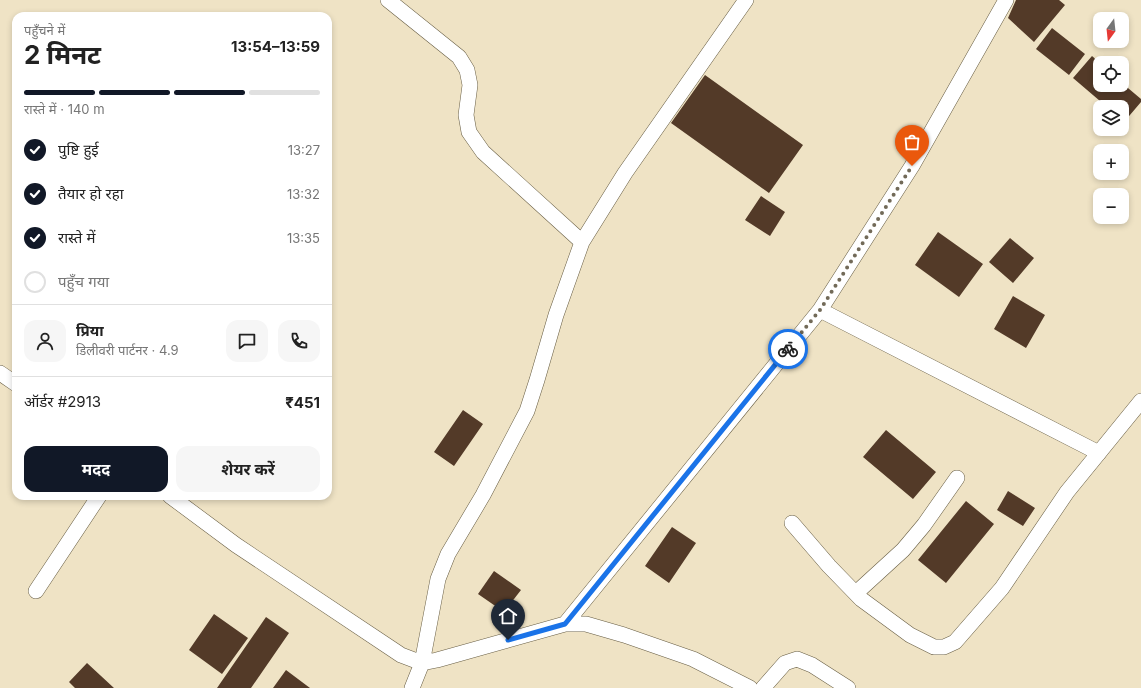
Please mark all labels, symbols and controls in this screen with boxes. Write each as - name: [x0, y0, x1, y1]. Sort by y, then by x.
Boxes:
- north arrow: [1093, 12, 1129, 48]
- map controls: [1093, 12, 1129, 224]
- text: पहुँचने में: [24, 22, 65, 38]
- text: 13:54–13:59: [231, 37, 320, 56]
- text: 2 मिनट: [24, 39, 101, 70]
- button: locate: [1093, 56, 1129, 92]
- button: layers: [1093, 100, 1129, 136]
- text: रास्ते में · 140 m: [24, 101, 105, 117]
- pin: [895, 125, 929, 166]
- icon: bag: [901, 131, 923, 153]
- icon: check: [24, 139, 46, 161]
- text: पुष्टि हुई: [58, 140, 99, 159]
- text: 13:27: [288, 142, 320, 158]
- button: +: [1093, 144, 1129, 180]
- icon: check: [24, 183, 46, 205]
- text: तैयार हो रहा: [58, 184, 124, 203]
- text: 13:32: [287, 186, 320, 202]
- button: −: [1093, 188, 1129, 224]
- icon: check: [24, 227, 46, 249]
- text: रास्ते में: [58, 228, 96, 247]
- text: 13:35: [287, 230, 320, 246]
- text: पहुँच गया: [58, 272, 109, 291]
- button: person: [24, 320, 66, 362]
- button: chat: [226, 320, 268, 362]
- button: phone: [278, 320, 320, 362]
- text: प्रिया: [76, 321, 104, 340]
- courier: [768, 329, 808, 369]
- icon: bike: [777, 338, 799, 360]
- text: डिलीवरी पार्टनर · 4.9: [76, 342, 179, 358]
- text: ऑर्डर #2913: [24, 392, 101, 411]
- text: ₹451: [285, 393, 320, 412]
- button: मदद: [24, 446, 168, 492]
- button: शेयर करें: [176, 446, 320, 492]
- pin: [491, 599, 525, 640]
- icon: home: [497, 605, 519, 627]

